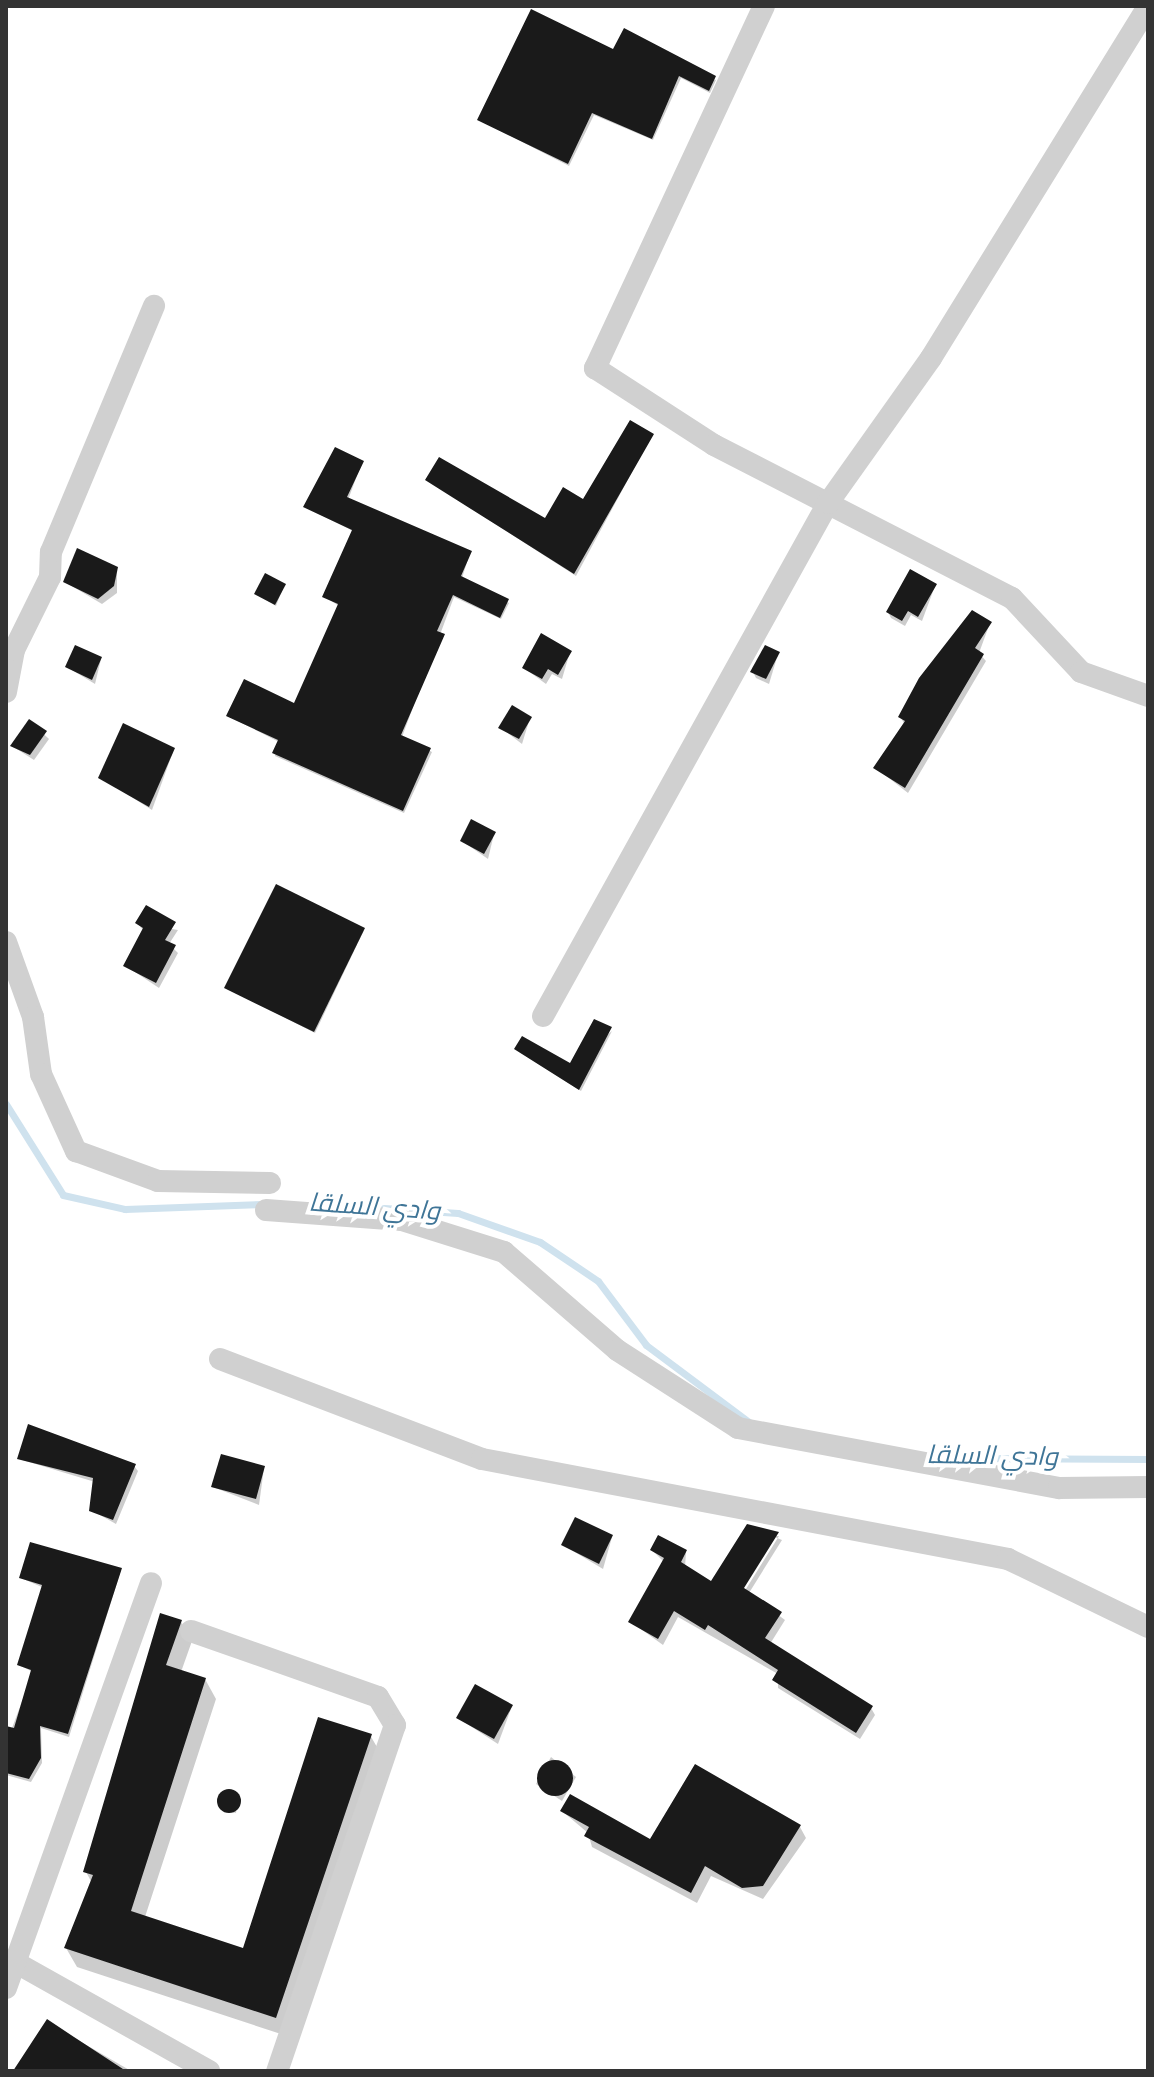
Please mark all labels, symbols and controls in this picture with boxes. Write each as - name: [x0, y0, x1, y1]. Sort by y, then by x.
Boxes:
- water label: وادي السلقا: [307, 1189, 441, 1229]
- water label: وادي السلقا: [926, 1441, 1058, 1475]

